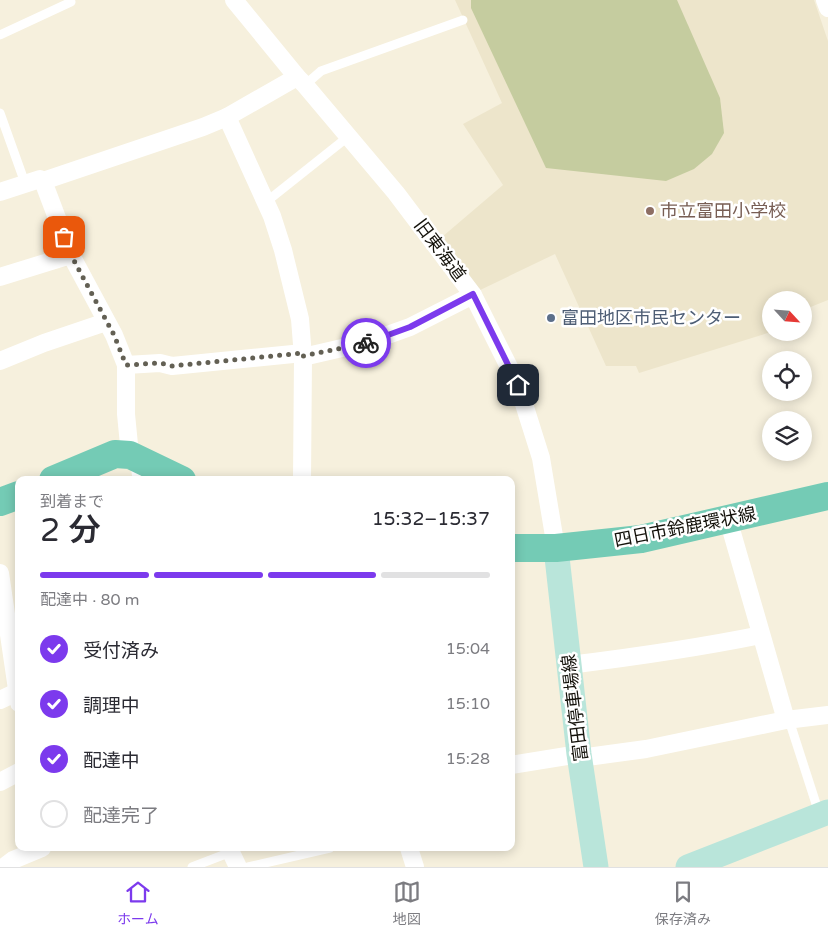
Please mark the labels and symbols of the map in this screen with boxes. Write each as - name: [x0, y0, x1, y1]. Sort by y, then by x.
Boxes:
- place label: 市立富田小学校: [660, 200, 786, 222]
- marker: 市立富田小学校: [644, 205, 656, 217]
- street label: 旧東海道: [410, 215, 470, 285]
- pin: [43, 216, 85, 258]
- north arrow: [762, 291, 812, 341]
- place label: 富田地区市民センター: [561, 307, 741, 329]
- marker: 富田地区市民センター: [545, 312, 557, 324]
- courier: [341, 318, 391, 368]
- pin: [497, 364, 539, 406]
- street label: 四日市鈴鹿環状線: [612, 502, 758, 552]
- street label: 富田停車場線: [558, 653, 592, 763]

